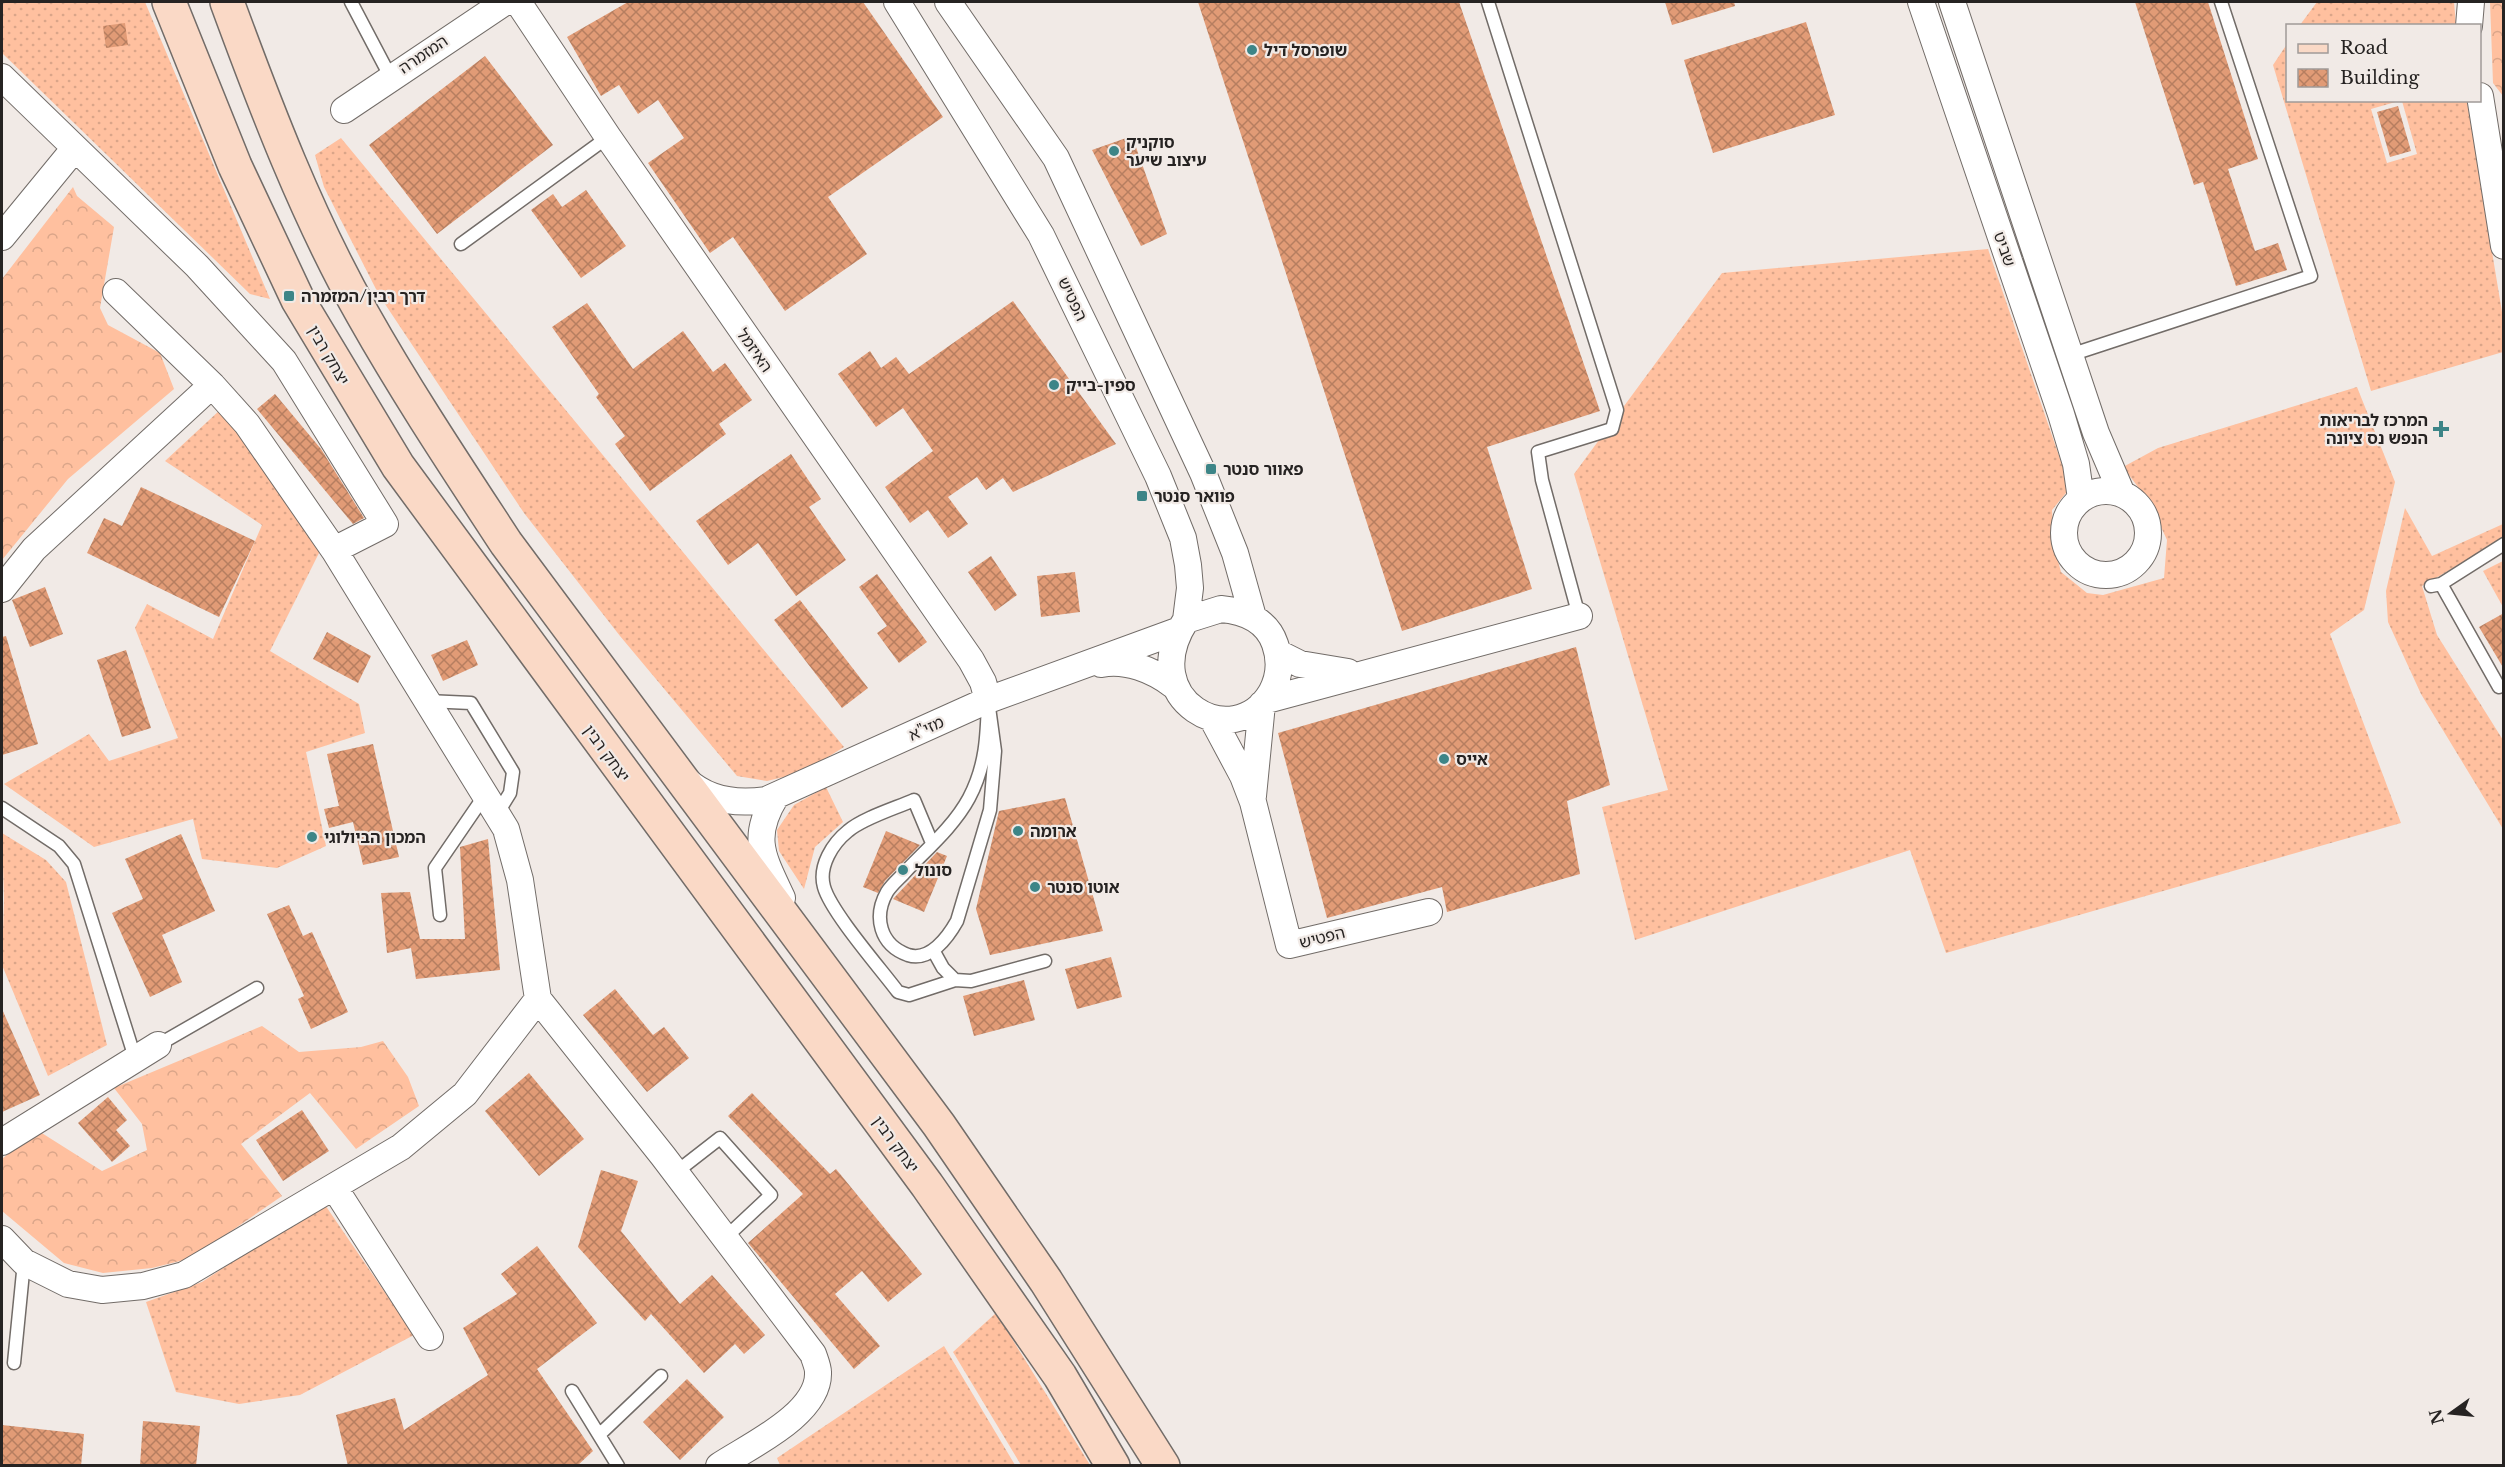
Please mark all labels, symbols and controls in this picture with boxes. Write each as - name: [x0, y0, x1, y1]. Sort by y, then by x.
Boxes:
- legend: [2286, 24, 2481, 102]
- street label: המזמרה: [395, 30, 451, 78]
- text: Road: [2340, 37, 2388, 59]
- place label: שופרסל דיל: [1264, 40, 1347, 60]
- marker: שופרסל דיל: [1245, 43, 1259, 57]
- text: Building: [2340, 67, 2419, 89]
- place label: סוקניק עיצוב שיער: [1126, 132, 1207, 170]
- marker: סוקניק עיצוב שיער: [1107, 144, 1121, 158]
- street label: שביט: [1990, 229, 2020, 269]
- street label: הפטיש: [1054, 274, 1092, 324]
- place label: דרך רבין/המזמרה: [301, 286, 425, 306]
- marker: דרך רבין/המזמרה: [282, 289, 296, 303]
- street label: יצחק רבין: [304, 322, 354, 388]
- street label: האיזמל: [733, 324, 777, 376]
- place label: ספין-בייק: [1066, 375, 1136, 395]
- marker: ספין-בייק: [1047, 378, 1061, 392]
- place label: המרכז לבריאות הנפש נס ציונה: [2320, 410, 2428, 448]
- marker: המרכז לבריאות הנפש נס ציונה: [2432, 420, 2450, 438]
- place label: פאוור סנטר: [1223, 459, 1304, 479]
- marker: פאוור סנטר: [1204, 462, 1218, 476]
- place label: פוואר סנטר: [1154, 486, 1235, 506]
- marker: פוואר סנטר: [1135, 489, 1149, 503]
- street label: מזי"א: [905, 711, 947, 745]
- street label: יצחק רבין: [580, 721, 634, 785]
- place label: אייס: [1456, 749, 1488, 769]
- marker: אייס: [1437, 752, 1451, 766]
- place label: ארומה: [1030, 821, 1077, 841]
- marker: ארומה: [1011, 824, 1025, 838]
- place label: המכון הביולוגי: [324, 827, 426, 847]
- marker: המכון הביולוגי: [305, 830, 319, 844]
- place label: סונול: [915, 860, 952, 880]
- marker: סונול: [896, 863, 910, 877]
- place label: אוטו סנטר: [1047, 877, 1120, 897]
- marker: אוטו סנטר: [1028, 880, 1042, 894]
- street label: הפטיש: [1297, 922, 1347, 952]
- street label: יצחק רבין: [869, 1112, 923, 1176]
- north arrow: [2421, 1383, 2481, 1443]
- text: N: [2425, 1407, 2448, 1427]

